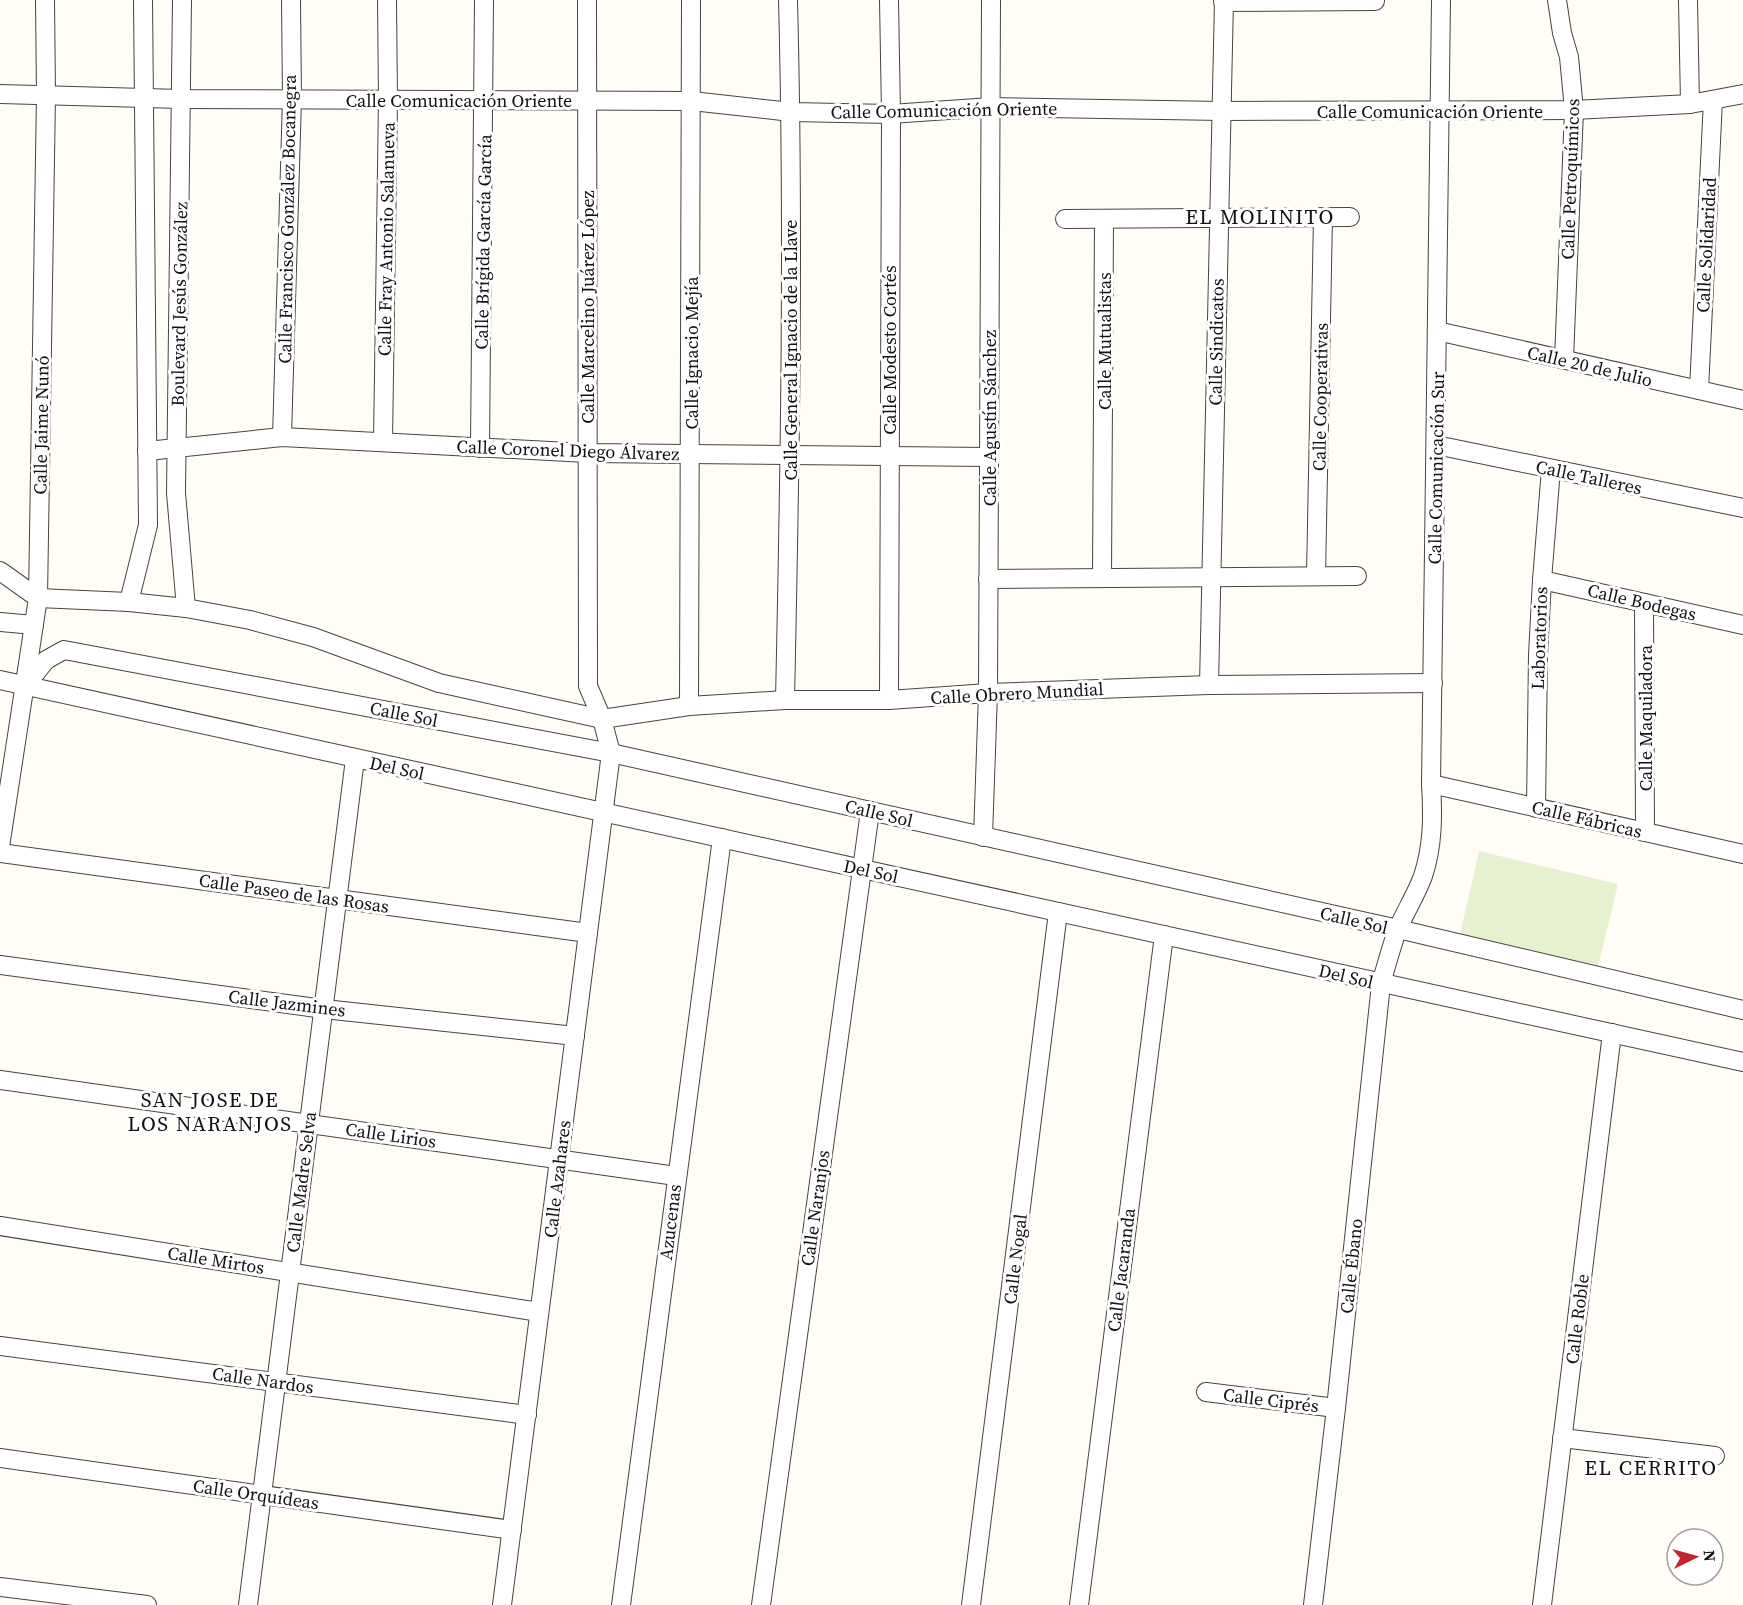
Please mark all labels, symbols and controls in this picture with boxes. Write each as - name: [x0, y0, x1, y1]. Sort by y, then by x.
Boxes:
- street label: Calle Francisco González Bocanegra: [272, 73, 302, 364]
- street label: Calle Comunicación Oriente: [346, 88, 572, 113]
- street label: Calle Comunicación Oriente: [831, 96, 1057, 124]
- street label: Calle Petroquímicos: [1555, 98, 1585, 260]
- street label: Calle Comunicación Oriente: [1317, 99, 1543, 124]
- street label: Calle Fray Antonio Salanueva: [371, 121, 401, 356]
- street label: Calle Brígida García García: [469, 133, 497, 350]
- street label: Calle Solidaridad: [1690, 177, 1722, 313]
- street label: Calle Marcelino Juárez López: [575, 190, 600, 424]
- street label: Boulevard Jesús González: [165, 201, 193, 407]
- district label: EL MOLINITO: [1185, 202, 1335, 231]
- street label: Calle General Ignacio de la Llave: [778, 220, 803, 480]
- street label: Calle Modesto Cortés: [877, 265, 902, 435]
- street label: Calle Mutualistas: [1092, 272, 1117, 410]
- street label: Calle Ignacio Mejía: [679, 276, 704, 430]
- street label: Calle Sindicatos: [1202, 278, 1230, 406]
- street label: Calle Cooperativas: [1306, 322, 1334, 471]
- street label: Calle Agustín Sánchez: [977, 330, 1002, 506]
- street label: Calle 20 de Julio: [1525, 339, 1655, 393]
- street label: Calle Jaime Nunó: [27, 355, 55, 495]
- street label: Calle Comunicación Sur: [1422, 371, 1450, 565]
- street label: Calle Coronel Diego Álvarez: [456, 434, 680, 466]
- street label: Calle Talleres: [1534, 454, 1645, 500]
- street label: Calle Bodegas: [1585, 577, 1699, 627]
- street label: Laboratorios: [1525, 586, 1553, 690]
- street label: Calle Maquiladora: [1633, 644, 1658, 791]
- street label: Calle Obrero Mundial: [930, 676, 1104, 710]
- street label: Calle Sol: [368, 695, 440, 733]
- street label: Del Sol: [367, 750, 427, 786]
- street label: Calle Sol: [843, 793, 915, 833]
- street label: Calle Fábricas: [1529, 794, 1645, 844]
- street label: Del Sol: [841, 853, 901, 889]
- street label: Calle Paseo de las Rosas: [197, 867, 391, 919]
- street label: Calle Sol: [1318, 900, 1390, 940]
- street label: Del Sol: [1316, 958, 1376, 994]
- street label: Calle Jazmines: [227, 983, 347, 1023]
- district label: SAN JOSE DE LOS NARANJOS: [127, 1085, 293, 1138]
- street label: Calle Madre Selva: [280, 1109, 322, 1254]
- street label: Calle Lirios: [344, 1116, 438, 1154]
- street label: Calle Azahares: [537, 1119, 577, 1239]
- street label: Calle Naranjos: [794, 1148, 836, 1268]
- street label: Azucenas: [653, 1182, 687, 1261]
- street label: Calle Jacaranda: [1101, 1206, 1141, 1333]
- street label: Calle Nogal: [997, 1212, 1033, 1306]
- street label: Calle Ébano: [1334, 1217, 1368, 1315]
- street label: Calle Mirtos: [166, 1240, 266, 1280]
- street label: Calle Roble: [1559, 1273, 1595, 1365]
- street label: Calle Nardos: [211, 1361, 315, 1400]
- street label: Calle Ciprés: [1222, 1382, 1320, 1418]
- district label: EL CERRITO: [1584, 1453, 1718, 1482]
- street label: Calle Orquídeas: [191, 1473, 321, 1515]
- north arrow: [1665, 1527, 1725, 1587]
- text: N: [1698, 1549, 1721, 1563]

